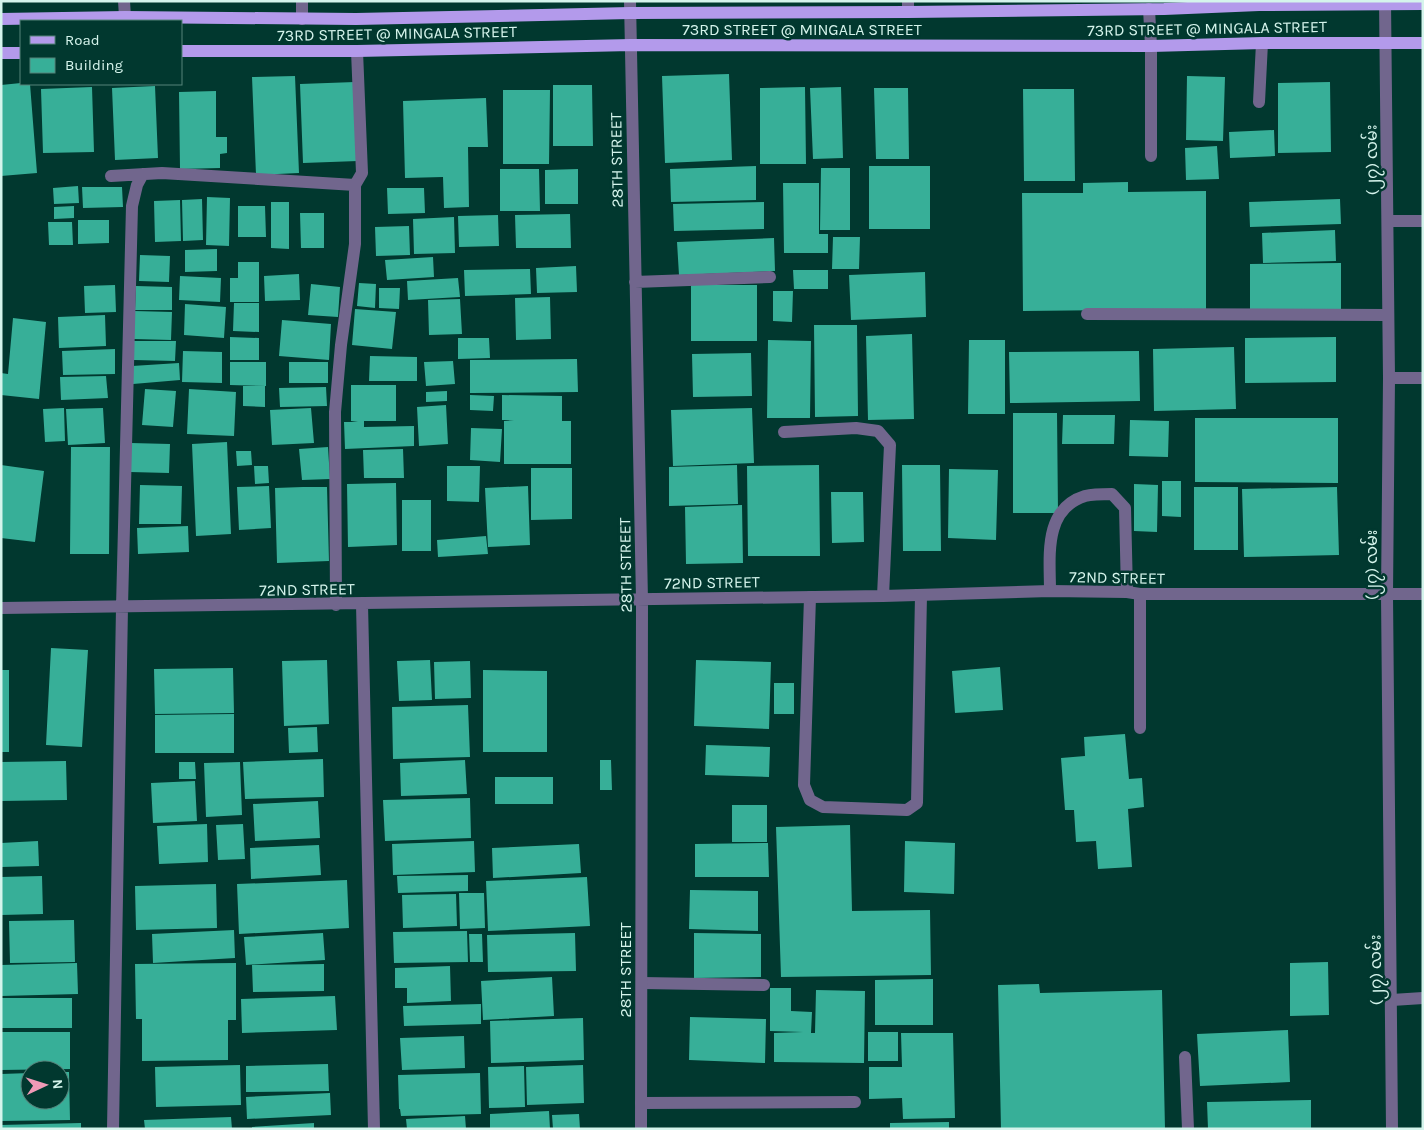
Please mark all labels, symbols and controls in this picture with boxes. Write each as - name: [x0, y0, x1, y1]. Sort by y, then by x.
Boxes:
- street label: 73RD STREET @ MINGALA STREET: [1087, 17, 1327, 40]
- legend: [20, 20, 182, 85]
- street label: 73RD STREET @ MINGALA STREET: [682, 20, 922, 39]
- street label: 73RD STREET @ MINGALA STREET: [277, 22, 517, 45]
- text: Road: [65, 31, 100, 49]
- text: Building: [65, 56, 123, 74]
- street label: 28TH STREET: [606, 112, 627, 208]
- street label: (၂၇) လမ်း: [1359, 124, 1386, 196]
- street label: 28TH STREET: [615, 517, 636, 613]
- street label: (၂၇) လမ်း: [1360, 530, 1385, 600]
- street label: 72ND STREET: [1069, 567, 1165, 588]
- street label: 72ND STREET: [664, 572, 760, 593]
- street label: 72ND STREET: [259, 579, 355, 600]
- street label: 28TH STREET: [616, 922, 635, 1018]
- street label: (၂၇) လမ်း: [1363, 934, 1390, 1006]
- north arrow: [20, 1060, 70, 1110]
- text: N: [49, 1079, 66, 1090]

